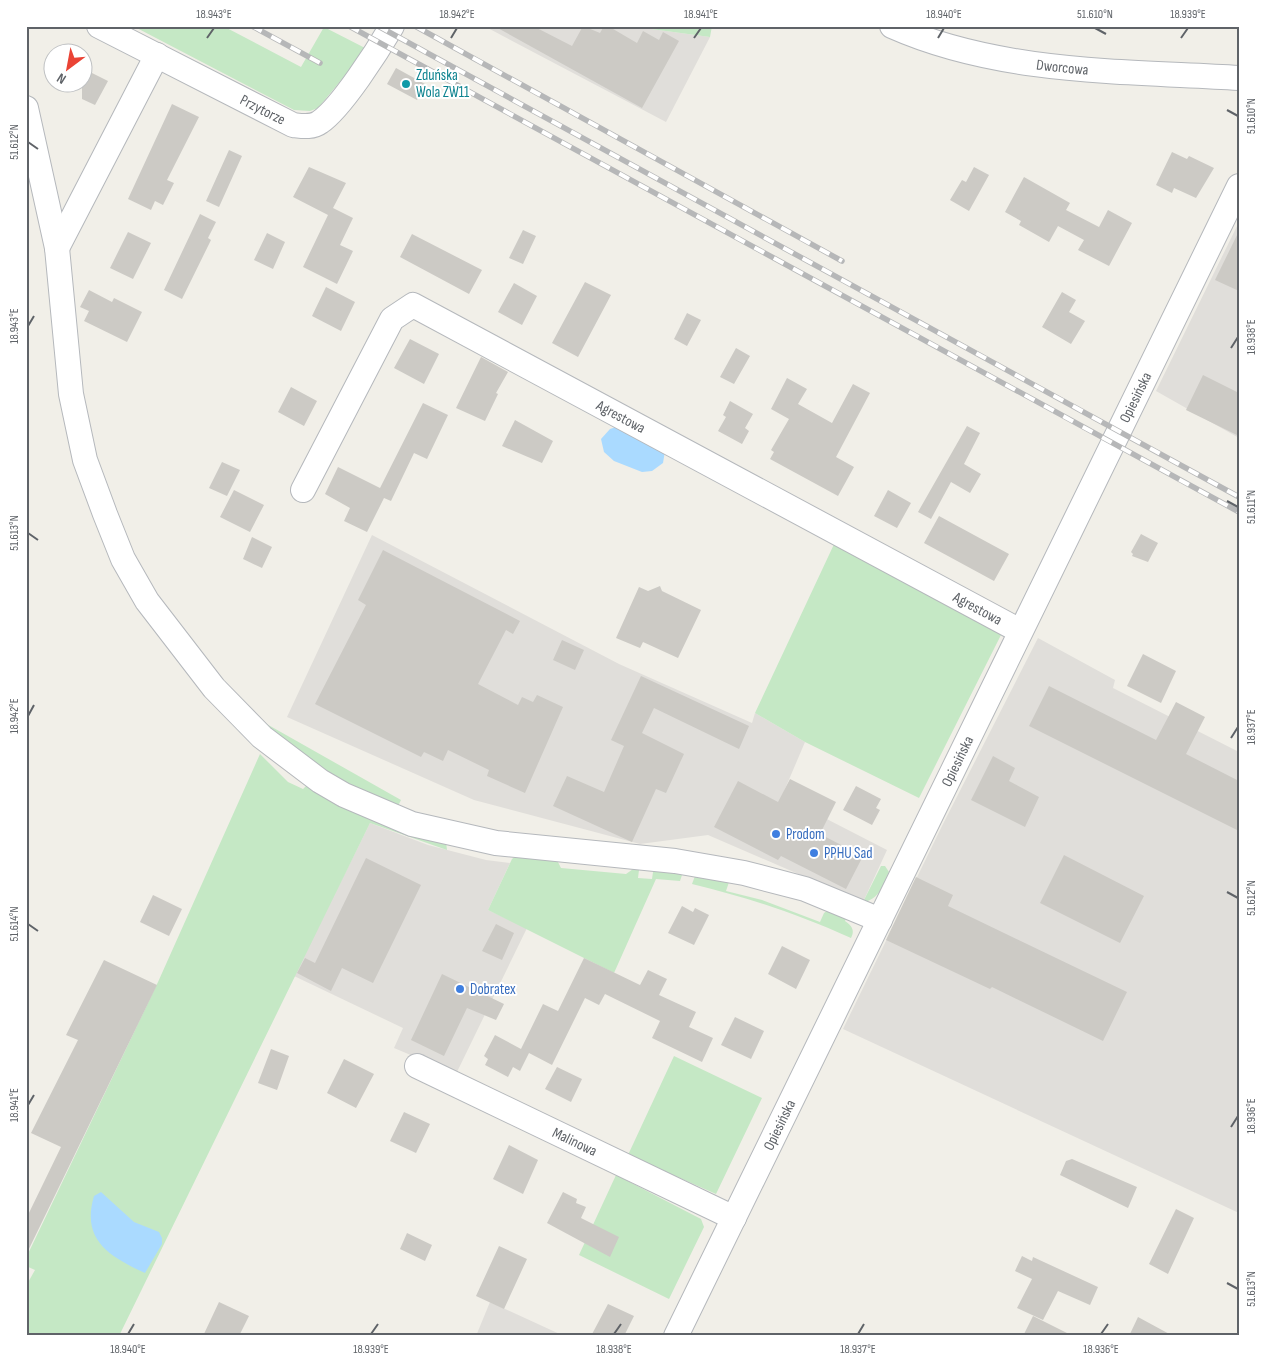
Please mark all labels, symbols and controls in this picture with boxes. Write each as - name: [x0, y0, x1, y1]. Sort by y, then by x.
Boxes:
- text: 18.943°E: [196, 7, 232, 22]
- text: 18.942°E: [439, 7, 475, 22]
- text: 18.941°E: [684, 7, 718, 22]
- text: 18.940°E: [926, 7, 962, 22]
- text: 51.610°N: [1077, 7, 1113, 22]
- text: 18.939°E: [1170, 7, 1206, 22]
- north arrow: [42, 42, 92, 92]
- street label: Dworcowa: [1035, 55, 1089, 80]
- place label: Zduńska Wola ZW11: [416, 66, 470, 102]
- text: N: [54, 69, 69, 88]
- marker: Zduńska Wola ZW11: [400, 78, 412, 90]
- street label: Przytorze: [237, 91, 289, 130]
- text: 51.610°N: [1244, 98, 1259, 134]
- text: 51.612°N: [7, 124, 22, 160]
- text: 18.943°E: [7, 308, 22, 344]
- text: 18.938°E: [1244, 319, 1259, 355]
- street label: Opiesińska: [1116, 369, 1156, 426]
- street label: Agrestowa: [592, 396, 649, 438]
- text: 51.611°N: [1244, 490, 1259, 524]
- text: 51.613°N: [7, 515, 22, 551]
- street label: Agrestowa: [949, 587, 1005, 630]
- text: 18.942°E: [7, 698, 22, 734]
- text: 18.937°E: [1244, 709, 1259, 745]
- street label: Opiesińska: [937, 733, 978, 790]
- place label: Prodom: [786, 825, 825, 844]
- marker: Prodom: [770, 828, 782, 840]
- place label: PPHU Sad: [824, 844, 873, 863]
- marker: PPHU Sad: [808, 847, 820, 859]
- text: 51.612°N: [1244, 880, 1259, 916]
- text: 51.614°N: [7, 906, 22, 942]
- place label: Dobratex: [470, 980, 516, 999]
- marker: Dobratex: [454, 983, 466, 995]
- text: 18.941°E: [7, 1088, 22, 1122]
- street label: Opiesińska: [759, 1097, 800, 1154]
- text: 18.936°E: [1244, 1098, 1259, 1134]
- street label: Malinowa: [549, 1123, 600, 1161]
- text: 51.613°N: [1244, 1271, 1259, 1307]
- text: 18.940°E: [110, 1342, 146, 1357]
- text: 18.939°E: [353, 1342, 389, 1357]
- text: 18.938°E: [596, 1342, 632, 1357]
- text: 18.937°E: [840, 1342, 876, 1357]
- text: 18.936°E: [1083, 1342, 1119, 1357]

